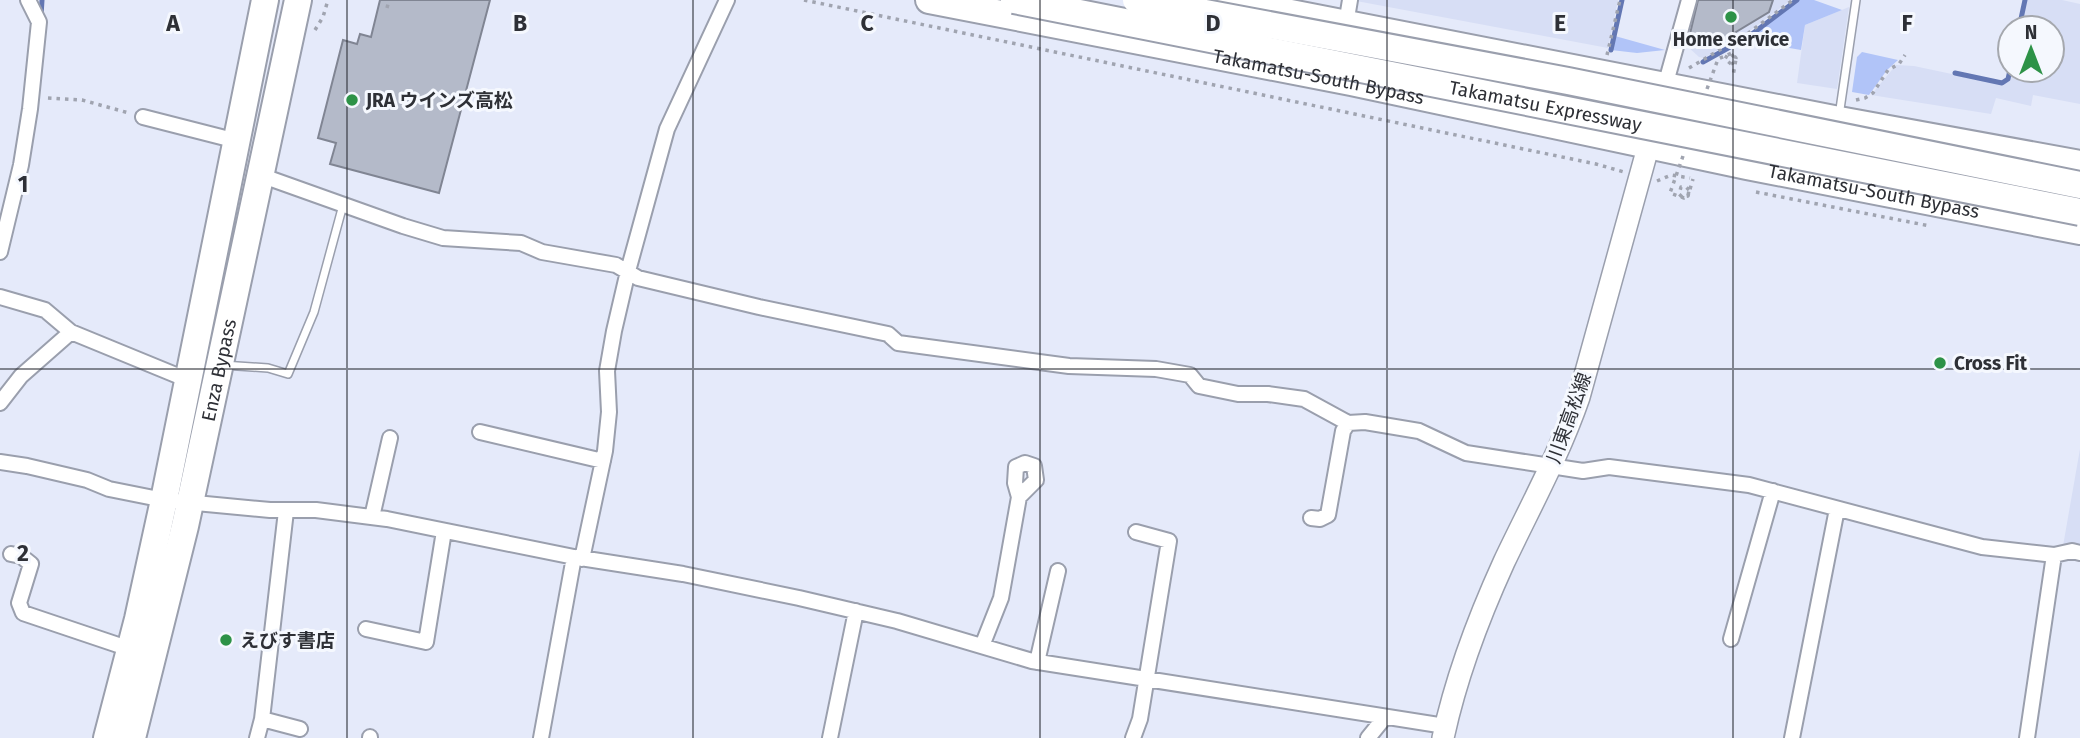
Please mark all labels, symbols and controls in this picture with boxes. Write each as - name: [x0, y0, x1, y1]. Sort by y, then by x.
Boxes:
- text: A: [165, 9, 180, 37]
- text: B: [513, 9, 527, 37]
- text: C: [860, 9, 874, 37]
- text: D: [1206, 9, 1221, 37]
- text: E: [1554, 9, 1566, 37]
- marker: Home service: [1723, 9, 1739, 25]
- text: F: [1901, 9, 1913, 37]
- north arrow: [1996, 14, 2066, 84]
- text: N: [2025, 21, 2037, 44]
- place label: Home service: [1673, 28, 1789, 51]
- street label: Takamatsu-South Bypass: [1211, 44, 1426, 109]
- street label: Takamatsu Expressway: [1447, 75, 1644, 136]
- place label: JRA ウインズ高松: [365, 89, 513, 112]
- marker: JRA ウインズ高松: [344, 92, 360, 108]
- street label: Takamatsu-South Bypass: [1766, 159, 1982, 223]
- text: 1: [18, 170, 28, 198]
- street label: Enza Bypass: [196, 317, 241, 423]
- place label: Cross Fit: [1954, 352, 2028, 375]
- marker: Cross Fit: [1932, 355, 1948, 371]
- street label: 川東高松線: [1542, 369, 1596, 467]
- text: 2: [17, 539, 29, 567]
- place label: えびす書店: [240, 629, 335, 652]
- marker: えびす書店: [218, 632, 234, 648]

